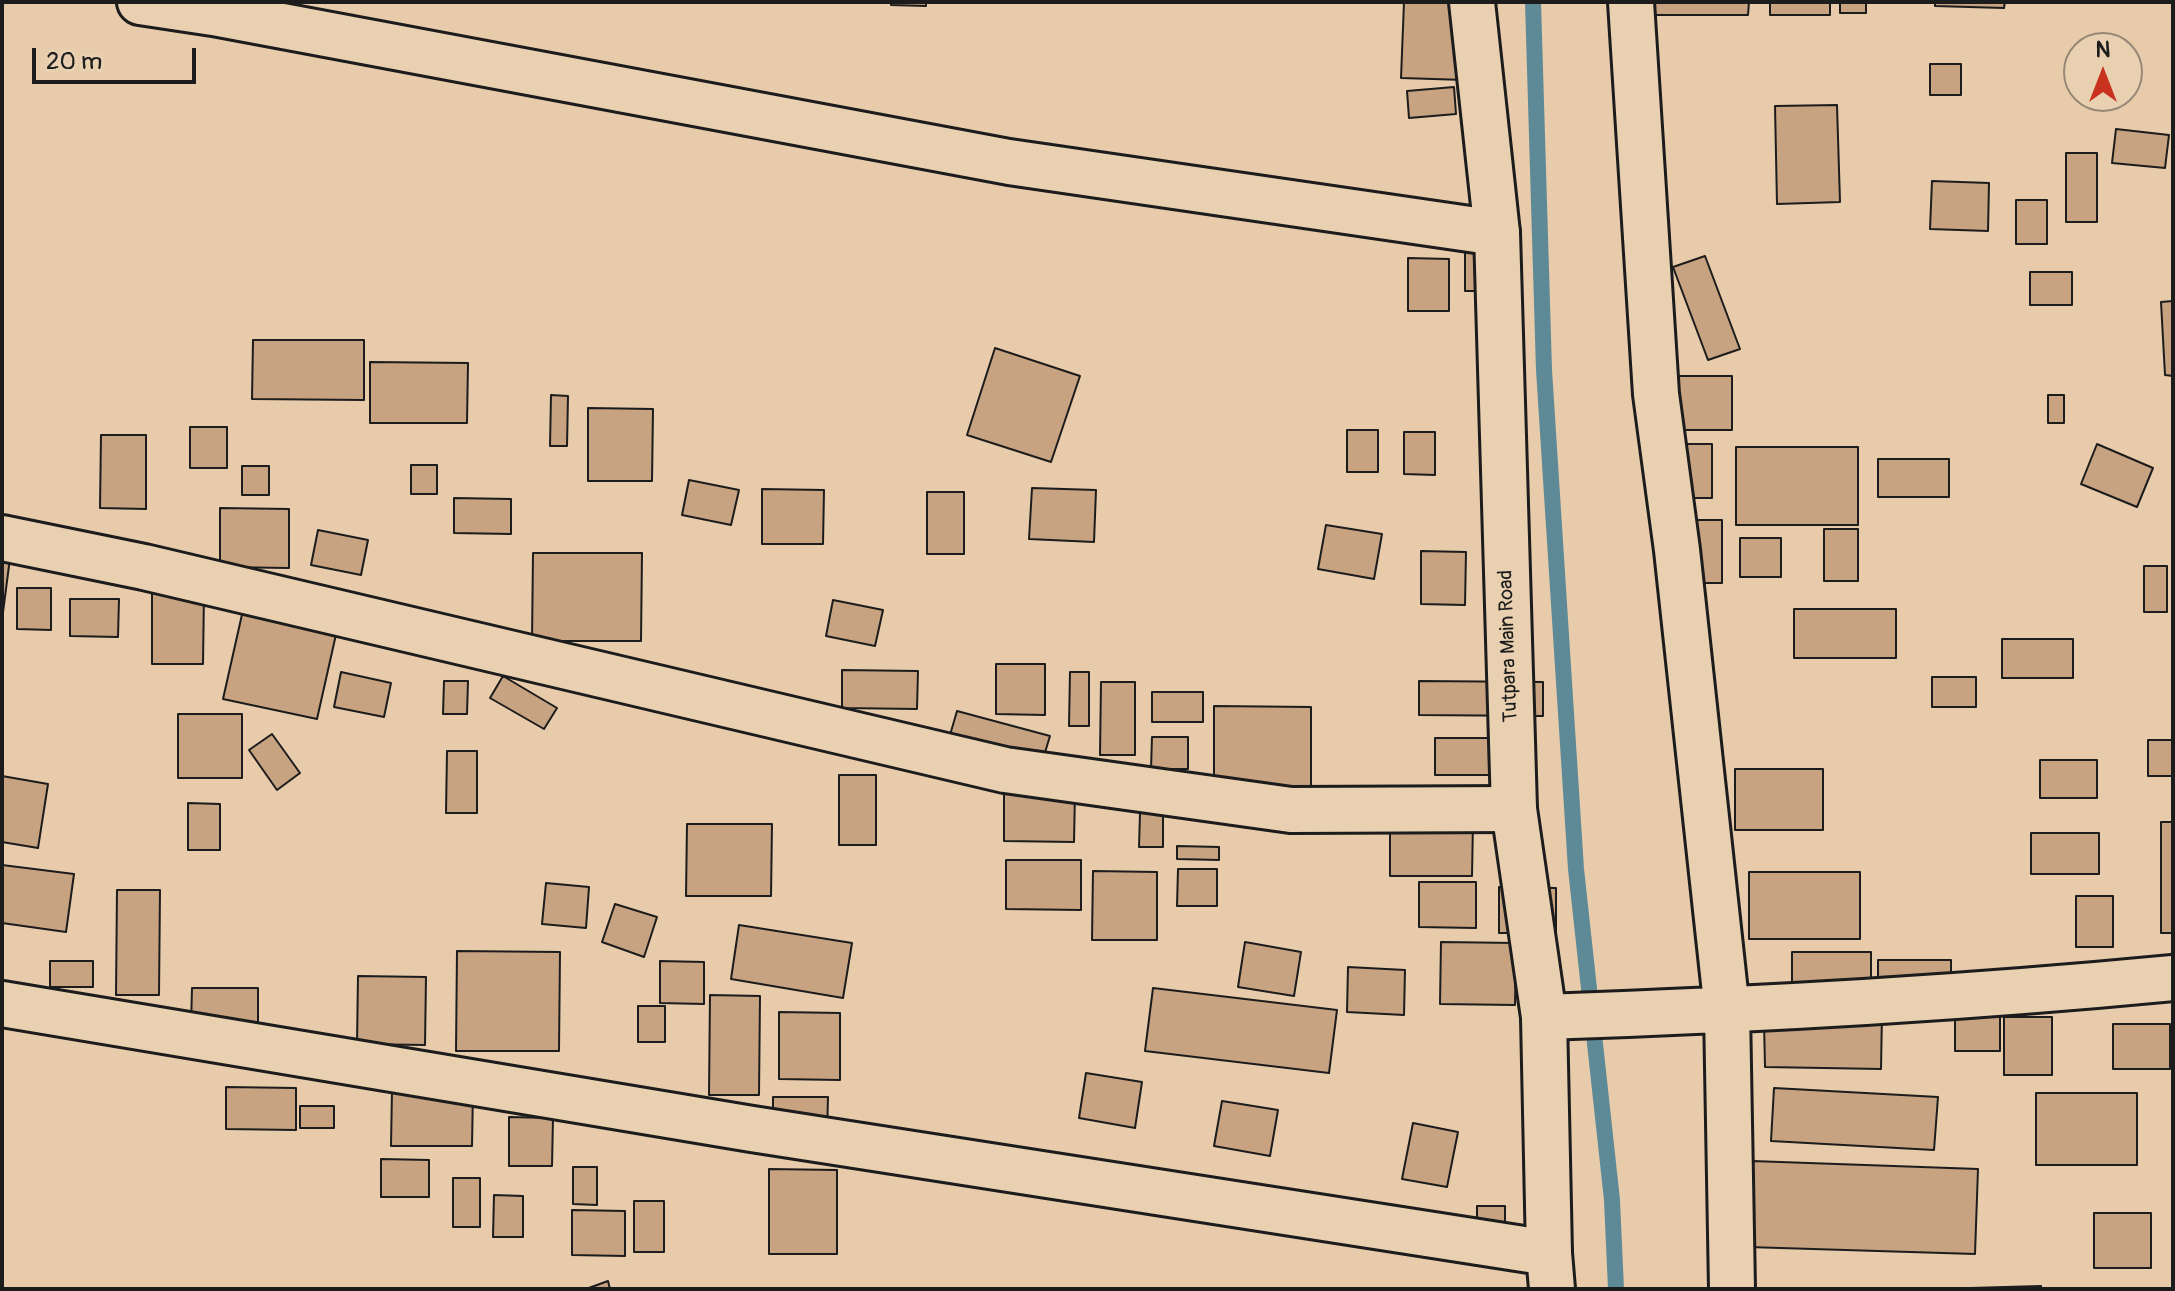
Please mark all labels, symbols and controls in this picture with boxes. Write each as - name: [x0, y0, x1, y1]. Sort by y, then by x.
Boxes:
- scale bar: [36, 32, 200, 82]
- north arrow: [2063, 32, 2143, 112]
- text: N: [2096, 36, 2110, 64]
- text: 20 m: [46, 47, 102, 76]
- street label: Tutpara Main Road: [1494, 569, 1524, 723]

